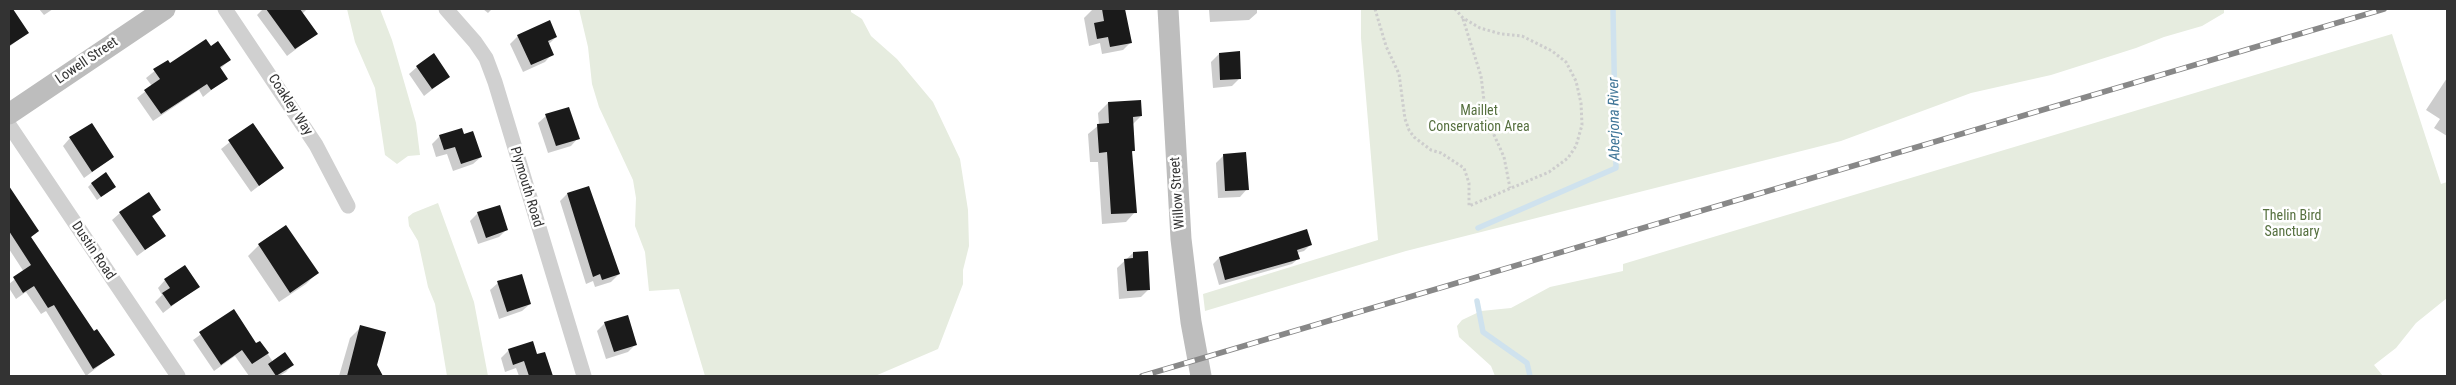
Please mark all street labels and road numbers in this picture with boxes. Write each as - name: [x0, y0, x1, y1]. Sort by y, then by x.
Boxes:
- street label: Lowell Street: [53, 34, 121, 88]
- street label: Coakley Way: [264, 71, 316, 139]
- street label: Plymouth Road: [506, 145, 546, 229]
- street label: Willow Street: [1167, 156, 1189, 230]
- street label: Dustin Road: [67, 219, 119, 283]

